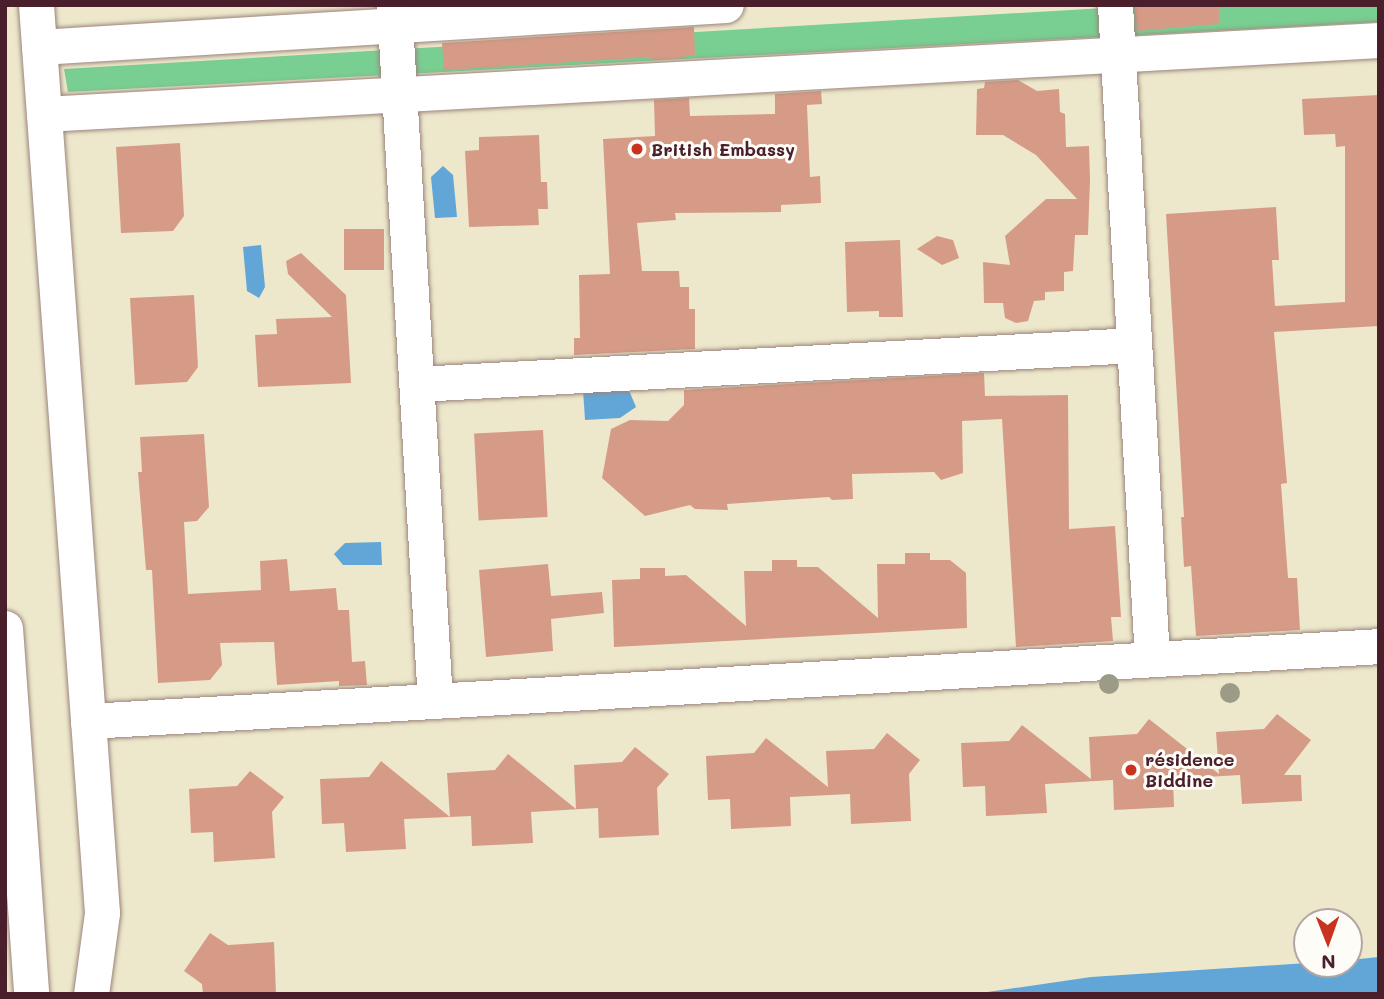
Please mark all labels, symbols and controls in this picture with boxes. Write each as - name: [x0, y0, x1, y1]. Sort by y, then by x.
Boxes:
- place label: British Embassy: [651, 138, 795, 160]
- marker: British Embassy: [629, 141, 645, 157]
- place label: résidence Biddine: [1145, 749, 1235, 792]
- marker: résidence Biddine: [1123, 762, 1139, 778]
- north arrow: [1293, 908, 1363, 978]
- text: N: [1321, 950, 1336, 975]

